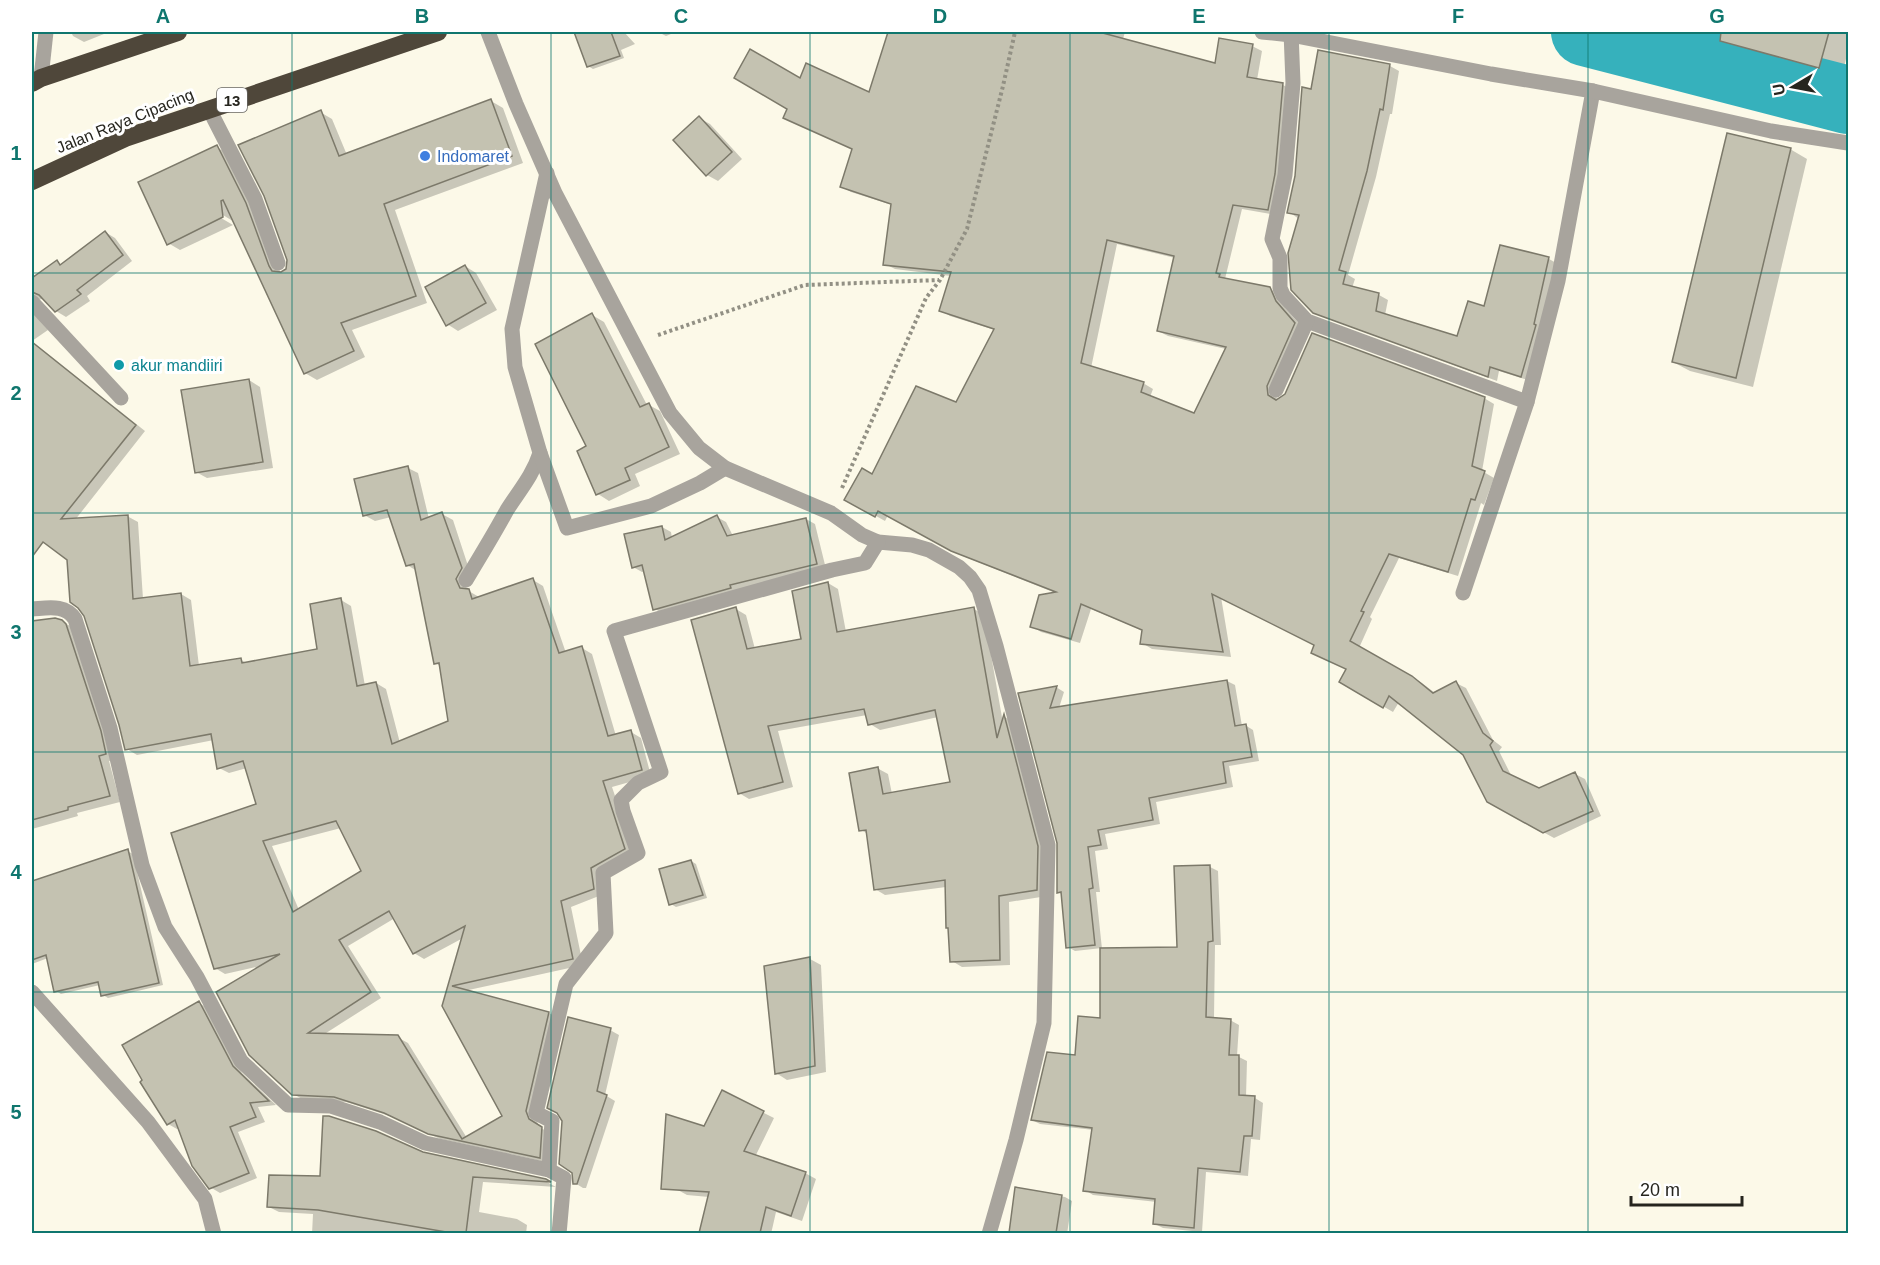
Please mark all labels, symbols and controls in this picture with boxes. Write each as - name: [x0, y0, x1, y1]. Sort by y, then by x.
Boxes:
- text: A: [156, 5, 170, 27]
- text: B: [415, 5, 429, 27]
- text: C: [674, 5, 688, 27]
- text: D: [933, 5, 947, 27]
- text: E: [1192, 5, 1206, 27]
- text: F: [1452, 5, 1464, 27]
- text: G: [1709, 5, 1725, 27]
- north arrow: [1763, 57, 1823, 117]
- text: U: [1769, 82, 1788, 97]
- street label: Jalan Raya Cipacing: [54, 86, 196, 156]
- road number: 13: [217, 88, 247, 112]
- text: 1: [10, 142, 22, 164]
- place label: Indomaret: [437, 148, 510, 165]
- marker: Indomaret: [418, 149, 432, 163]
- place label: akur mandiiri: [131, 357, 223, 374]
- marker: akur mandiiri: [112, 358, 126, 372]
- text: 2: [10, 382, 22, 404]
- text: 3: [10, 621, 22, 643]
- text: 4: [10, 861, 22, 883]
- text: 5: [10, 1101, 22, 1123]
- scale bar: [1631, 1169, 1742, 1207]
- text: 20 m: [1640, 1180, 1680, 1200]

